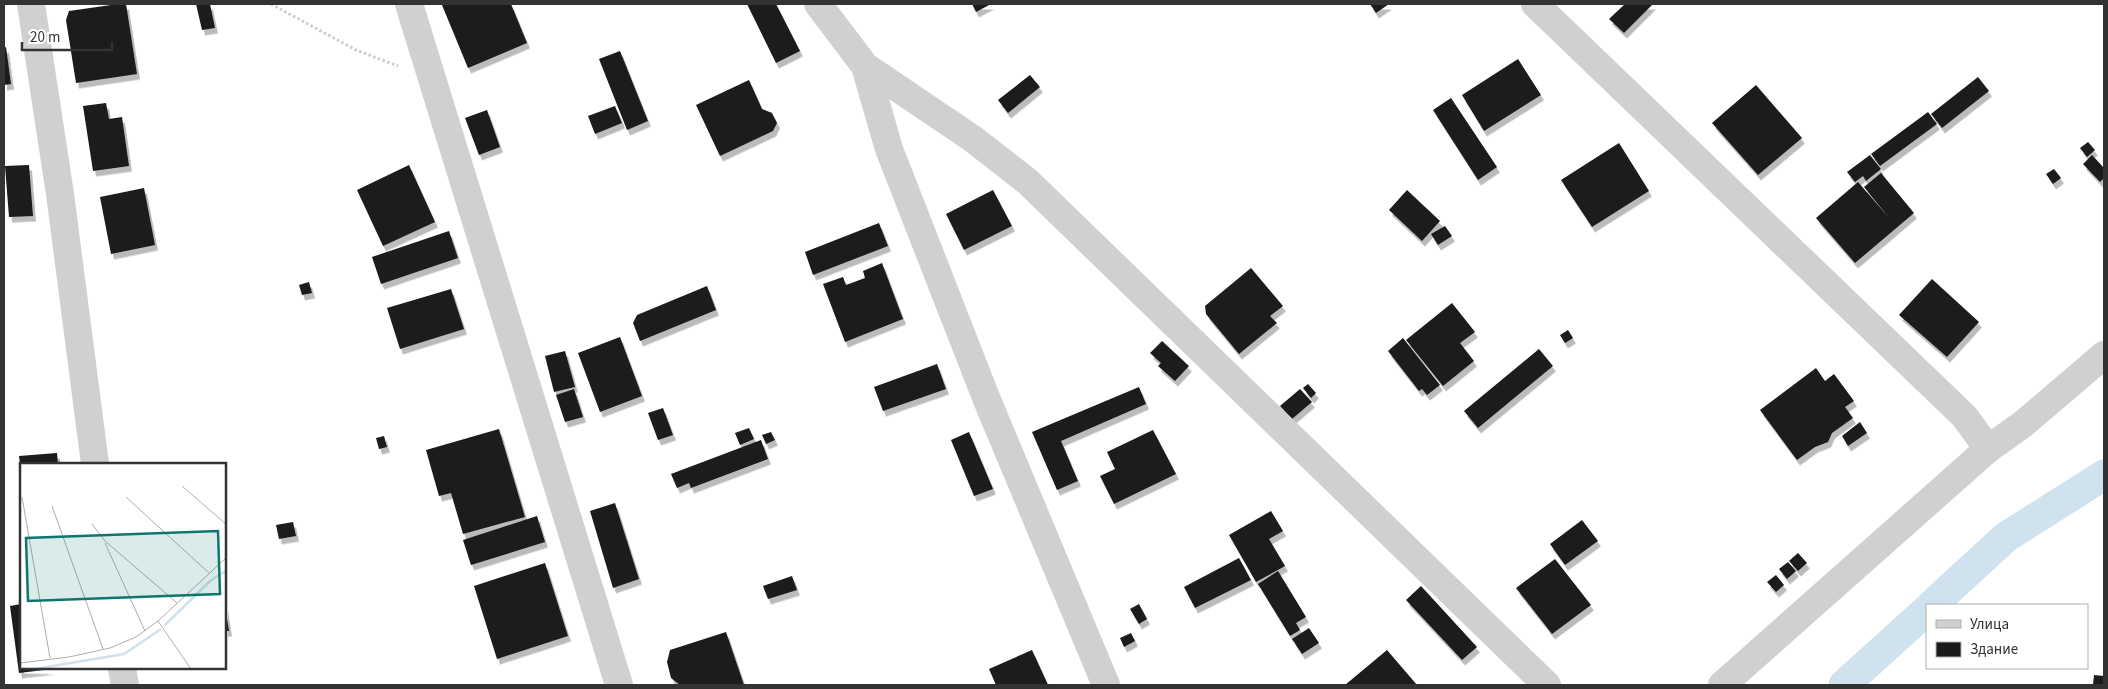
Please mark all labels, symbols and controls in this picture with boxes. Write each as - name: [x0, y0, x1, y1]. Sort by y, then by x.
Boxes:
- scale bar: [22, 20, 112, 52]
- text: 20 m: [30, 27, 60, 48]
- inset map: [20, 463, 226, 669]
- legend: [1926, 604, 2088, 669]
- text: Улица: [1970, 614, 2009, 635]
- text: Здание: [1970, 639, 2018, 660]

